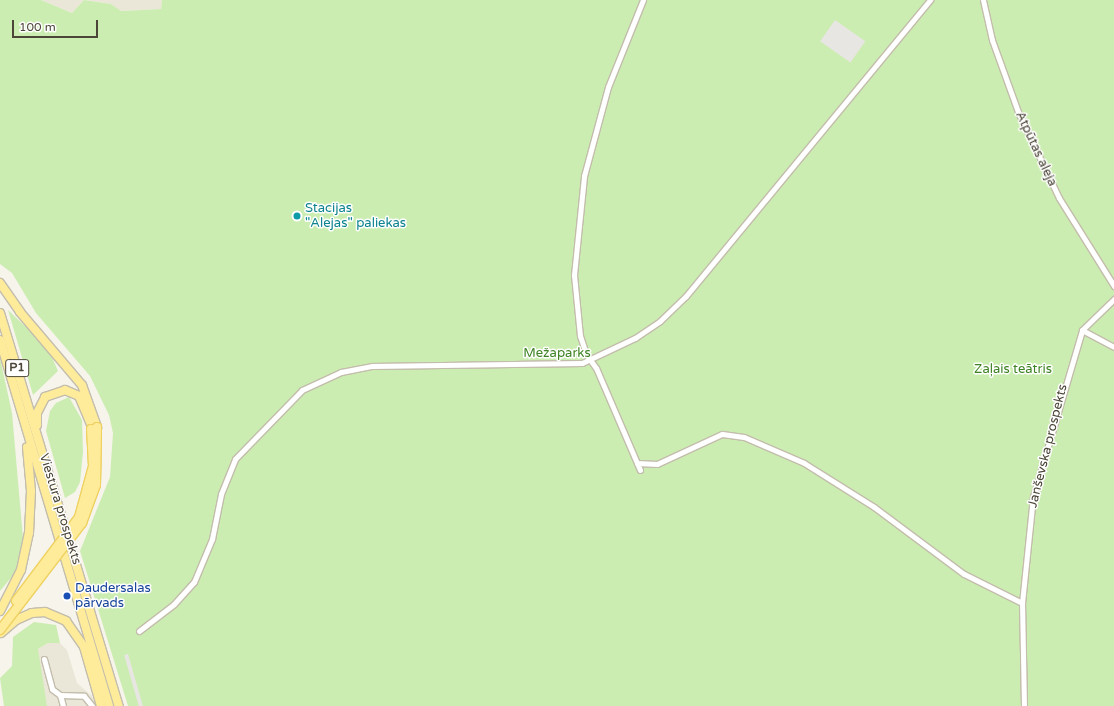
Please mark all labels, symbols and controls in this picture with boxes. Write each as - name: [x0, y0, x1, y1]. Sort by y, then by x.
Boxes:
- scale bar: [14, 12, 100, 38]
- text: 100 m: [19, 20, 56, 34]
- street label: Atpūtas aleja: [1012, 109, 1060, 189]
- place label: Stacijas "Alejas" paliekas: [305, 201, 406, 232]
- marker: Stacijas "Alejas" paliekas: [292, 211, 302, 221]
- park label: Mežaparks: [523, 345, 591, 361]
- road number: P1: [5, 358, 29, 378]
- park label: Zaļais teātris: [974, 361, 1052, 377]
- street label: Janševska prospekts: [1025, 383, 1071, 509]
- street label: Viestura prospekts: [36, 452, 84, 566]
- place label: Daudersalas pārvads: [75, 581, 151, 612]
- marker: Daudersalas pārvads: [62, 591, 72, 601]

